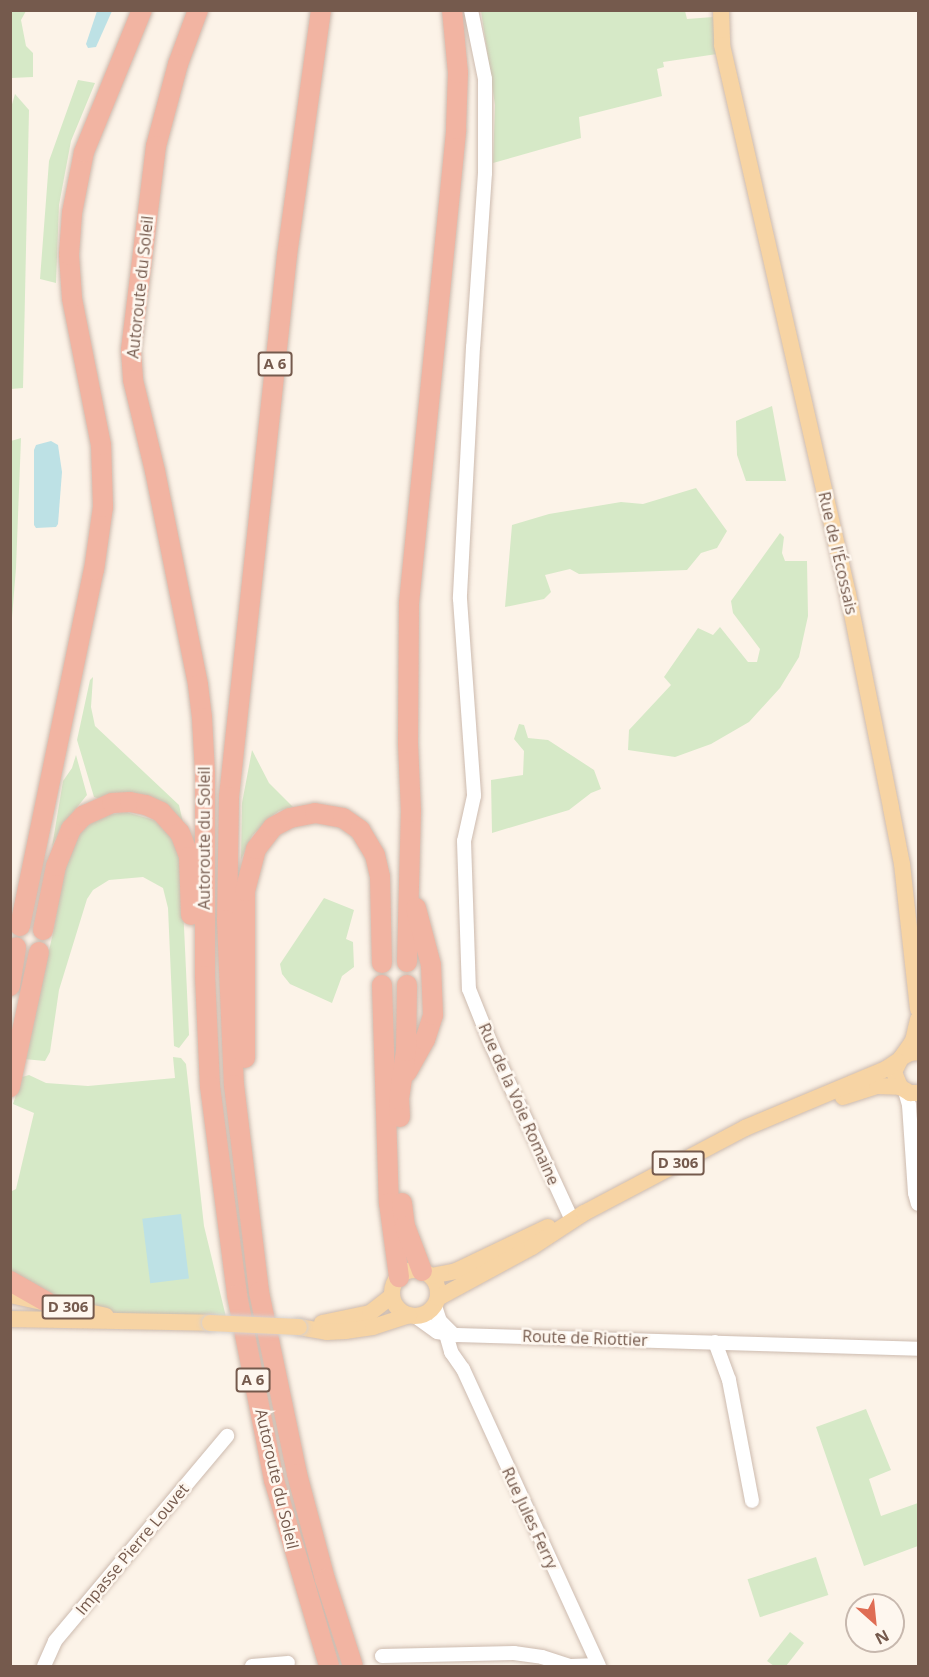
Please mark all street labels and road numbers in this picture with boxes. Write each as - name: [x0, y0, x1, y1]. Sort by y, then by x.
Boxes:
- street label: Autoroute du Soleil: [123, 215, 157, 359]
- road number: A 6: [257, 352, 293, 376]
- street label: Rue de l'Écossais: [815, 490, 861, 616]
- street label: Autoroute du Soleil: [194, 766, 214, 910]
- street label: Rue de la Voie Romaine: [475, 1020, 563, 1188]
- road number: D 306: [651, 1151, 705, 1175]
- road number: D 306: [41, 1295, 95, 1319]
- street label: Route de Riottier: [522, 1326, 648, 1350]
- road number: A 6: [235, 1368, 271, 1392]
- street label: Autoroute du Soleil: [252, 1407, 302, 1551]
- street label: Rue Jules Ferry: [498, 1464, 562, 1572]
- street label: Impasse Pierre Louvet: [71, 1479, 193, 1619]

